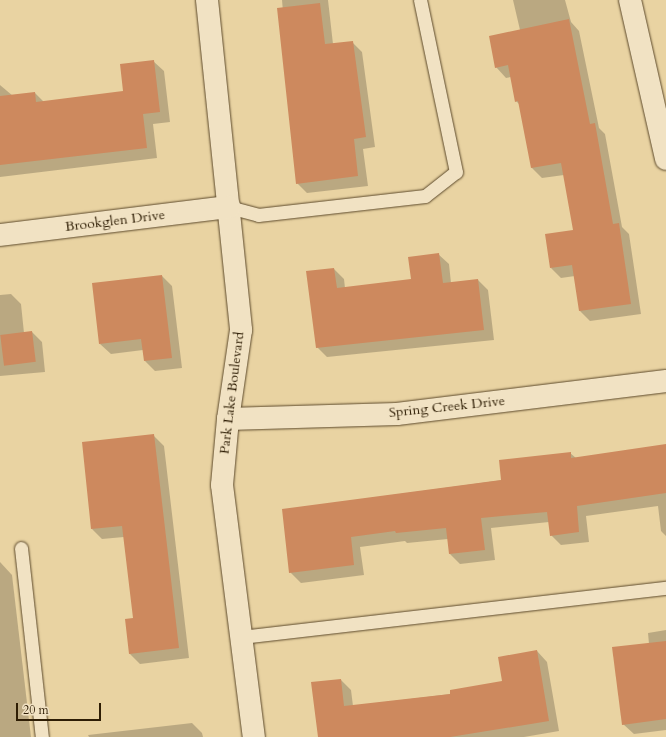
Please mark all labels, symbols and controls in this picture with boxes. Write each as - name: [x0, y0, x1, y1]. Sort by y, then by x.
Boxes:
- street label: Brookglen Drive: [64, 207, 166, 235]
- street label: Park Lake Boulevard: [216, 331, 248, 455]
- street label: Spring Creek Drive: [388, 393, 506, 421]
- scale bar: [18, 695, 103, 721]
- text: 20 m: [23, 702, 49, 718]

